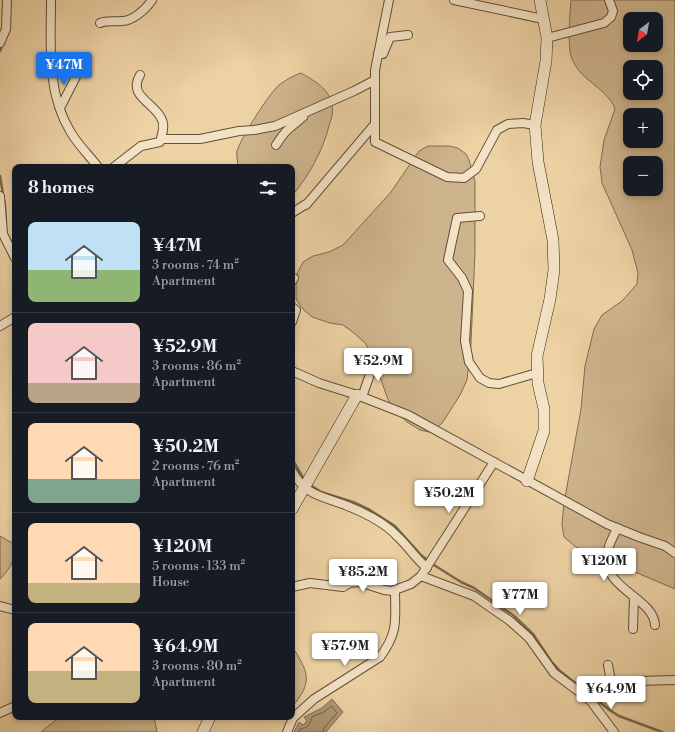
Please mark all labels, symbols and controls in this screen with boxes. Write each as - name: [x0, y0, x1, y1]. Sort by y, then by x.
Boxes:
- north arrow: [623, 12, 663, 52]
- map controls: [623, 12, 663, 196]
- pin: ¥47M: [40, 52, 88, 86]
- text: ¥47M: [45, 57, 83, 73]
- button: locate: [623, 60, 663, 100]
- button: +: [623, 108, 663, 148]
- button: −: [623, 156, 663, 196]
- text: 8 homes: [28, 177, 94, 199]
- icon: filters: [257, 177, 279, 199]
- text: ¥47M: [152, 235, 201, 257]
- icon: home: [60, 238, 108, 286]
- text: 3 rooms · 74 m²: [152, 257, 239, 273]
- text: Apartment: [152, 273, 216, 289]
- text: ¥52.9M: [152, 336, 217, 358]
- icon: home: [60, 339, 108, 387]
- pin: ¥52.9M: [345, 348, 411, 382]
- text: ¥52.9M: [353, 353, 403, 369]
- text: 3 rooms · 86 m²: [152, 358, 241, 374]
- text: Apartment: [152, 374, 216, 390]
- text: ¥50.2M: [152, 436, 219, 458]
- icon: home: [60, 439, 108, 487]
- text: 2 rooms · 76 m²: [152, 458, 239, 474]
- text: Apartment: [152, 474, 216, 490]
- pin: ¥50.2M: [416, 480, 482, 514]
- text: ¥50.2M: [423, 485, 475, 501]
- text: ¥120M: [152, 536, 212, 558]
- icon: home: [60, 539, 108, 587]
- pin: ¥120M: [576, 548, 632, 582]
- text: ¥120M: [581, 553, 627, 569]
- text: 5 rooms · 133 m²: [152, 558, 245, 574]
- pin: ¥85.2M: [330, 559, 396, 593]
- text: ¥85.2M: [338, 564, 388, 580]
- text: House: [152, 574, 189, 590]
- pin: ¥77M: [496, 582, 544, 616]
- text: ¥77M: [501, 587, 539, 603]
- pin: ¥57.9M: [312, 633, 378, 667]
- text: ¥64.9M: [152, 636, 219, 658]
- text: ¥57.9M: [321, 638, 369, 654]
- icon: home: [60, 639, 108, 687]
- text: 3 rooms · 80 m²: [152, 658, 242, 674]
- text: Apartment: [152, 674, 216, 690]
- pin: ¥64.9M: [578, 676, 644, 710]
- text: ¥64.9M: [586, 681, 636, 697]

